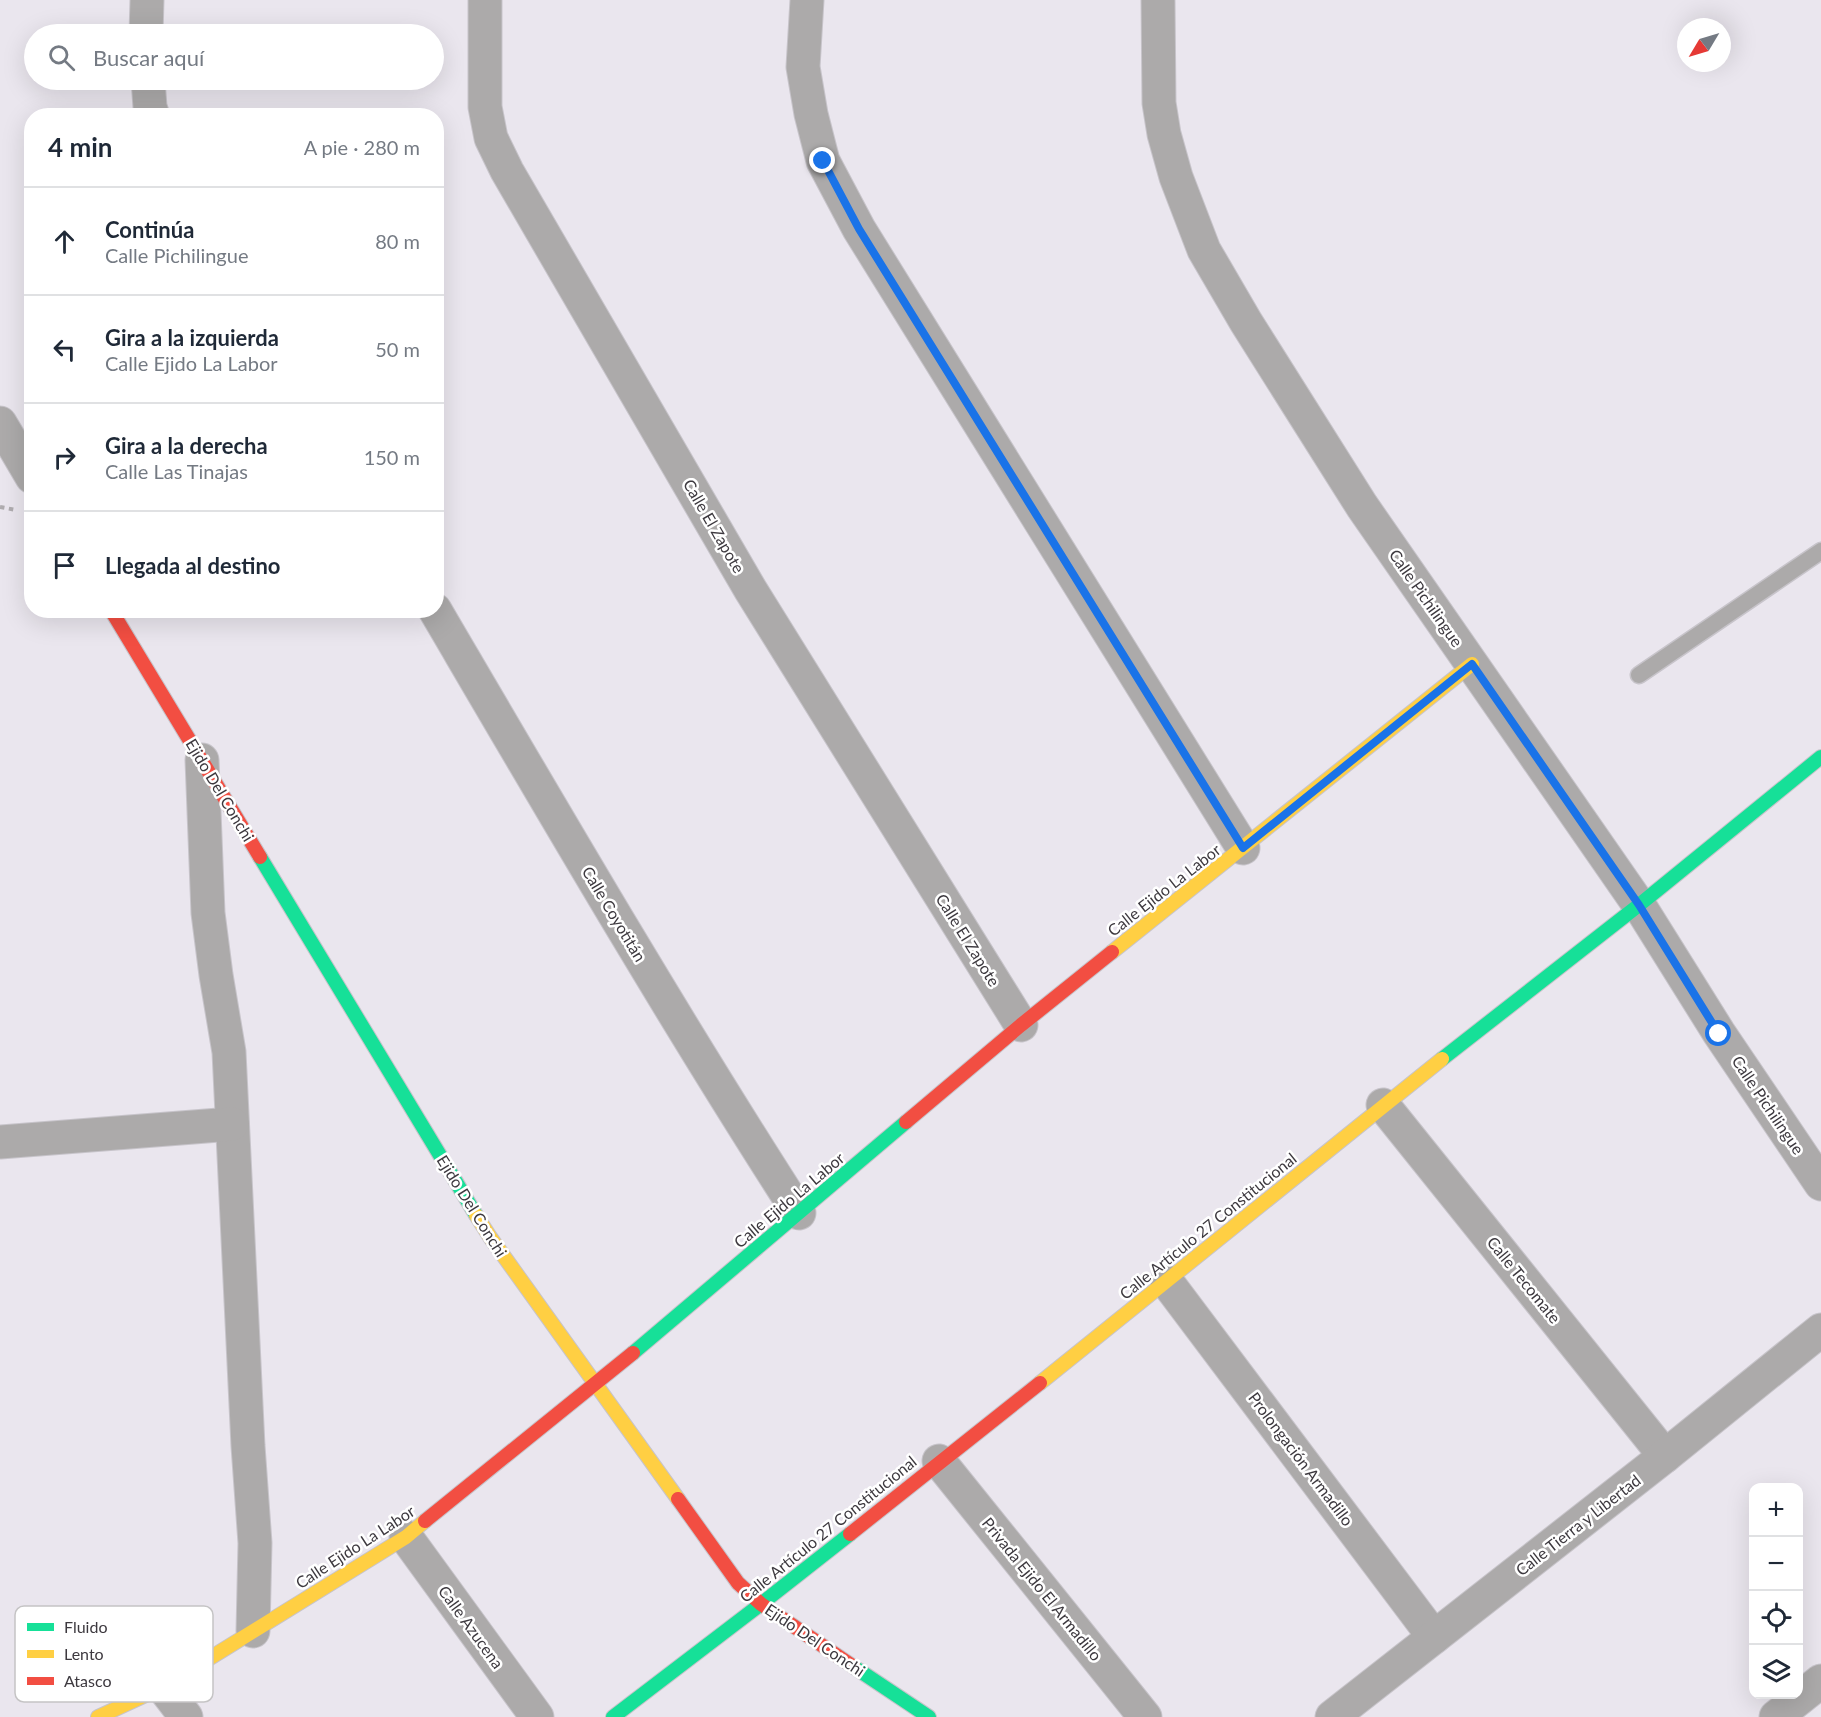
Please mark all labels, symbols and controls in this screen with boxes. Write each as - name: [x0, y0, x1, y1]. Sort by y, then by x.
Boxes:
- north arrow: [1677, 18, 1731, 72]
- search box: [24, 24, 444, 90]
- icon: search: [45, 41, 78, 74]
- text: Buscar aquí: [93, 44, 204, 71]
- text: 4 min: [48, 131, 112, 163]
- text: A pie · 280 m: [304, 135, 420, 159]
- route end: [809, 147, 835, 173]
- text: Continúa: [105, 216, 194, 243]
- icon: ahead: [48, 225, 81, 258]
- text: 80 m: [375, 229, 420, 253]
- text: Calle Pichilingue: [105, 243, 248, 267]
- text: Gira a la izquierda: [105, 324, 279, 351]
- icon: left: [48, 333, 81, 366]
- text: 50 m: [375, 337, 420, 361]
- text: Calle Ejido La Labor: [105, 351, 278, 375]
- text: Gira a la derecha: [105, 432, 268, 459]
- icon: right: [48, 441, 81, 474]
- text: 150 m: [364, 445, 420, 469]
- text: Calle Las Tinajas: [105, 459, 248, 483]
- street label: Calle El Zapote: [680, 475, 749, 576]
- street label: Calle Pichilingue: [1386, 545, 1467, 650]
- icon: arrive: [48, 549, 81, 582]
- text: Llegada al destino: [105, 552, 281, 579]
- street label: Ejido Del Conchi: [182, 735, 259, 844]
- street label: Calle Ejido La Labor: [1103, 840, 1224, 940]
- street label: Calle Coyotitán: [579, 863, 650, 965]
- street label: Calle El Zapote: [932, 890, 1004, 989]
- route start: [1705, 1020, 1731, 1046]
- street label: Calle Pichilingue: [1728, 1052, 1808, 1158]
- street label: Calle Ejido La Labor: [730, 1148, 848, 1251]
- street label: Calle Artículo 27 Constitucional: [1115, 1148, 1300, 1303]
- street label: Ejido Del Conchi: [434, 1151, 511, 1260]
- street label: Calle Tecomate: [1484, 1233, 1565, 1327]
- street label: Prolongación Armadillo: [1245, 1388, 1358, 1529]
- street label: Calle Artículo 27 Constitucional: [735, 1451, 920, 1606]
- street label: Calle Tierra y Libertad: [1512, 1470, 1644, 1579]
- map controls: [1749, 1483, 1803, 1699]
- button: +: [1749, 1483, 1803, 1537]
- street label: Calle Ejido La Labor: [292, 1501, 418, 1592]
- street label: Privada Ejido El Armadillo: [979, 1513, 1106, 1664]
- button: −: [1749, 1537, 1803, 1591]
- street label: Calle Azucena: [435, 1581, 508, 1672]
- button: locate: [1749, 1591, 1803, 1645]
- street label: Ejido Del Conchi: [762, 1599, 869, 1680]
- legend: [15, 1606, 213, 1702]
- text: Fluido: [64, 1617, 107, 1636]
- text: Lento: [64, 1644, 104, 1663]
- button: layers: [1749, 1645, 1803, 1699]
- text: Atasco: [64, 1671, 112, 1690]

